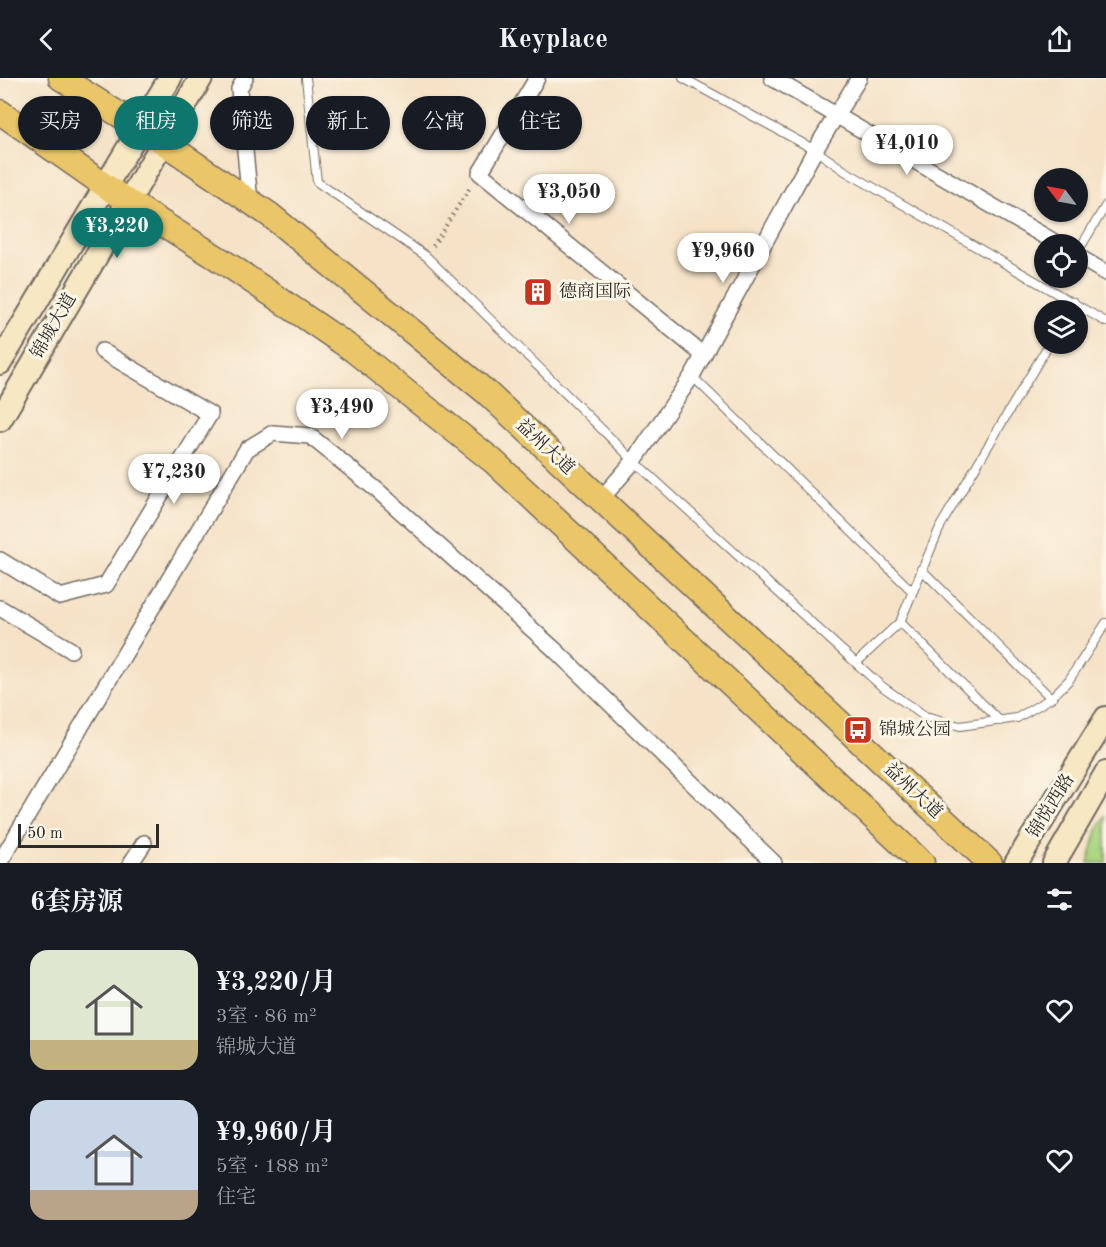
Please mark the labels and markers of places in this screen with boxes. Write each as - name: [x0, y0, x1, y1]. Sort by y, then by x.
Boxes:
- pin: ¥4,010: [858, 125, 956, 176]
- pin: ¥3,050: [520, 174, 618, 225]
- pin: ¥3,220: [68, 208, 166, 259]
- pin: ¥9,960: [674, 233, 772, 284]
- building icon: 德商国际: [522, 276, 554, 308]
- place label: 德商国际: [559, 281, 631, 301]
- pin: ¥3,490: [293, 389, 391, 440]
- pin: ¥7,230: [125, 454, 223, 505]
- bus stop icon: 锦城公园: [842, 714, 874, 746]
- place label: 锦城公园: [879, 719, 951, 739]

